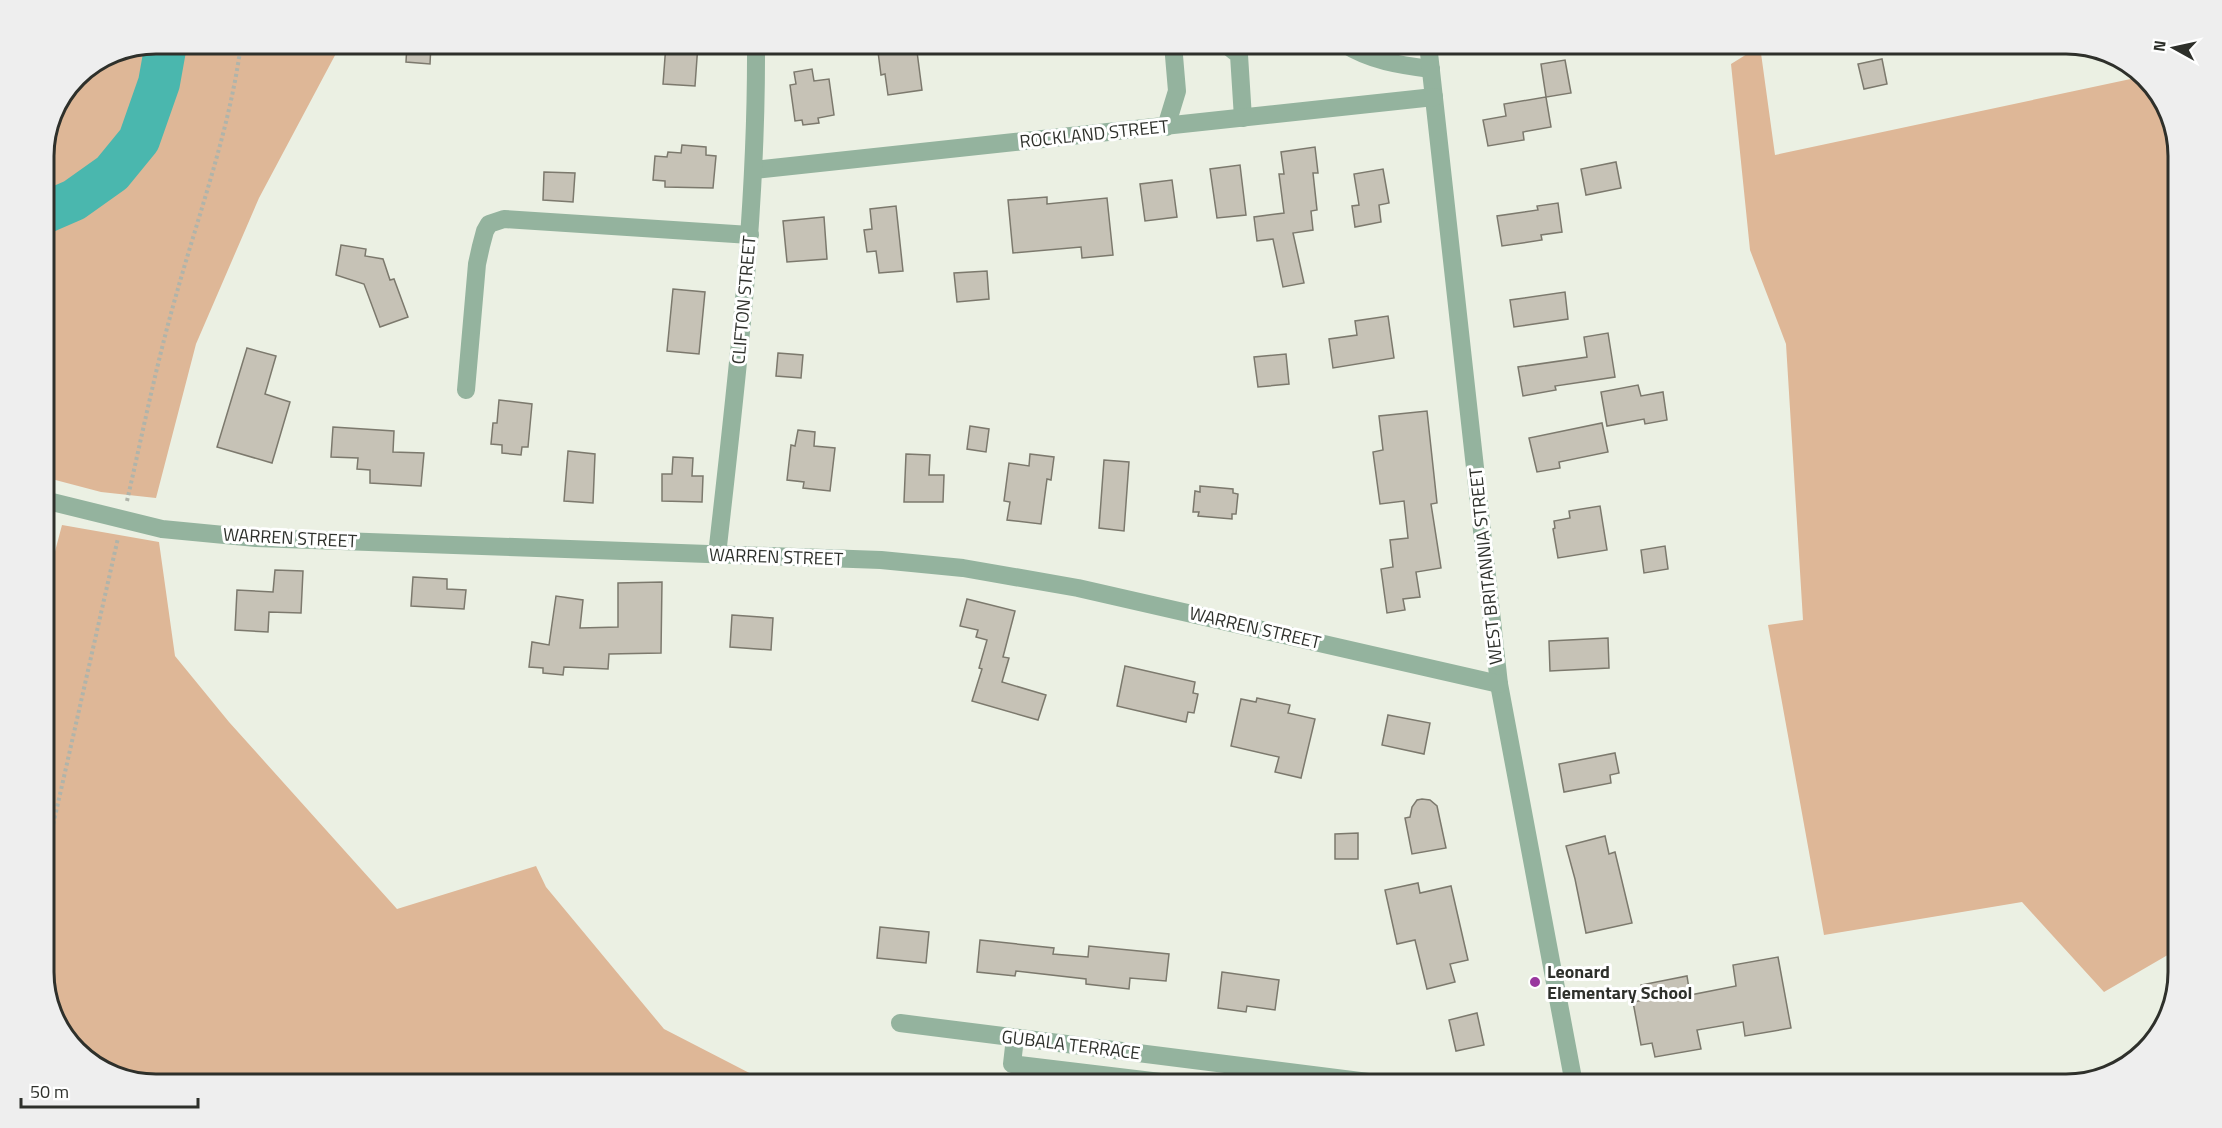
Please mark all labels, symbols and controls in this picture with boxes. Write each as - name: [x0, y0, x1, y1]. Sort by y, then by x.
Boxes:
- north arrow: [2144, 18, 2204, 78]
- text: N: [2146, 39, 2172, 53]
- street label: ROCKLAND STREET: [1018, 112, 1170, 155]
- street label: CLIFTON STREET: [724, 234, 763, 365]
- street label: WEST BRITANNIA STREET: [1462, 466, 1509, 666]
- street label: WARREN STREET: [222, 521, 358, 555]
- street label: WARREN STREET: [708, 541, 844, 572]
- street label: WARREN STREET: [1187, 599, 1324, 656]
- place label: Leonard Elementary School: [1547, 958, 1692, 1006]
- marker: Leonard Elementary School: [1528, 975, 1542, 989]
- street label: GUBALA TERRACE: [1000, 1023, 1142, 1066]
- scale bar: [21, 1071, 198, 1109]
- text: 50 m: [30, 1078, 69, 1105]

